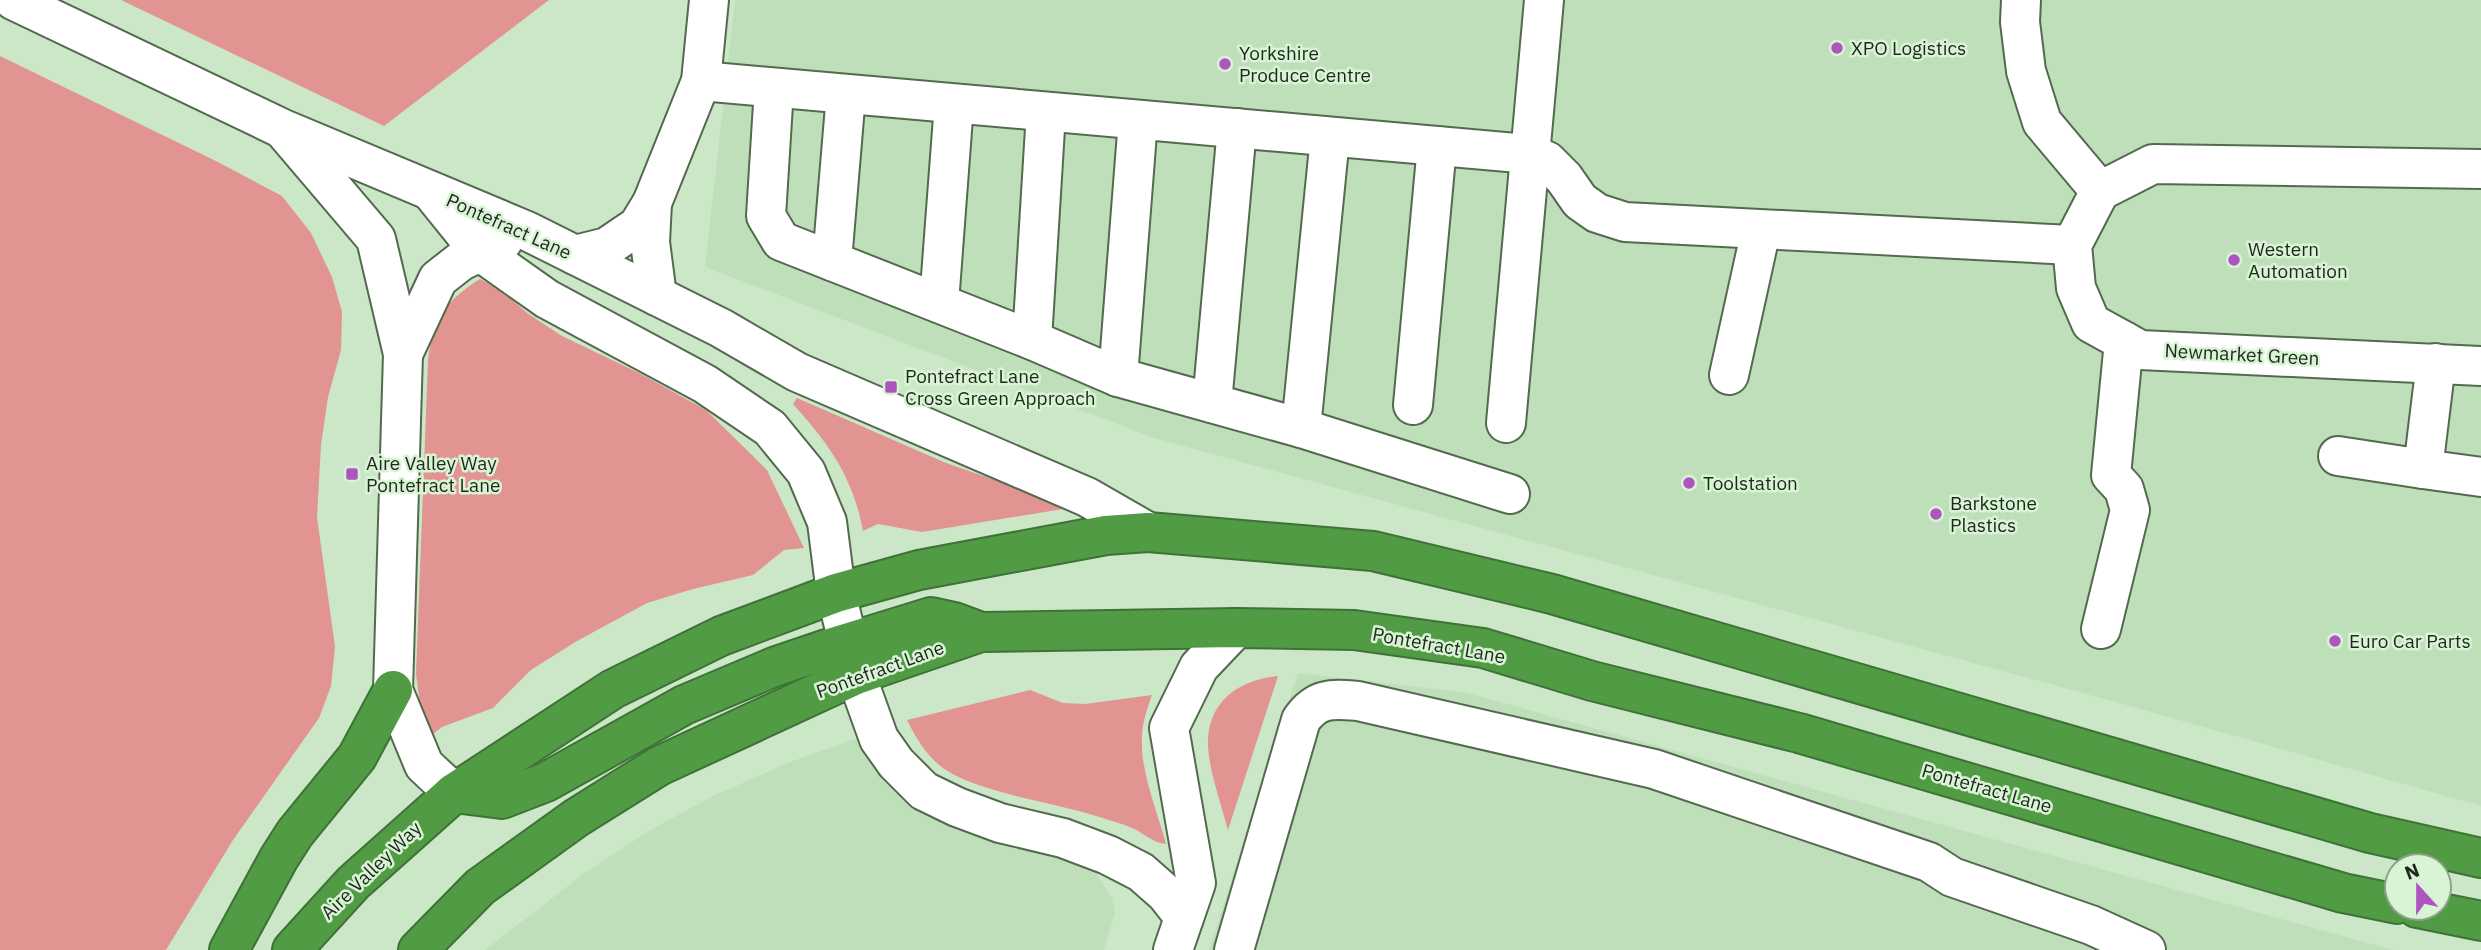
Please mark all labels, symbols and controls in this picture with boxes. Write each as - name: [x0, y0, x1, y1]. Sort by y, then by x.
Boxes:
- place label: XPO Logistics: [1851, 36, 1966, 60]
- marker: XPO Logistics: [1829, 40, 1845, 56]
- place label: Yorkshire Produce Centre: [1239, 41, 1371, 87]
- marker: Yorkshire Produce Centre: [1217, 56, 1233, 72]
- street label: Pontefract Lane: [443, 188, 575, 264]
- place label: Western Automation: [2248, 237, 2348, 283]
- marker: Western Automation: [2226, 252, 2242, 268]
- street label: Newmarket Green: [2164, 338, 2320, 370]
- place label: Pontefract Lane Cross Green Approach: [905, 364, 1096, 410]
- marker: Pontefract Lane Cross Green Approach: [883, 379, 899, 395]
- place label: Aire Valley Way Pontefract Lane: [366, 451, 500, 497]
- marker: Aire Valley Way Pontefract Lane: [344, 466, 360, 482]
- place label: Toolstation: [1703, 471, 1798, 495]
- marker: Toolstation: [1681, 475, 1697, 491]
- place label: Barkstone Plastics: [1950, 491, 2037, 537]
- marker: Barkstone Plastics: [1928, 506, 1944, 522]
- street label: Pontefract Lane: [1371, 622, 1507, 668]
- place label: Euro Car Parts: [2349, 629, 2471, 653]
- marker: Euro Car Parts: [2327, 633, 2343, 649]
- street label: Pontefract Lane: [813, 635, 947, 703]
- street label: Pontefract Lane: [1919, 758, 2055, 818]
- street label: Aire Valley Way: [316, 816, 427, 924]
- north arrow: [2383, 852, 2453, 922]
- text: N: [2401, 857, 2423, 885]

